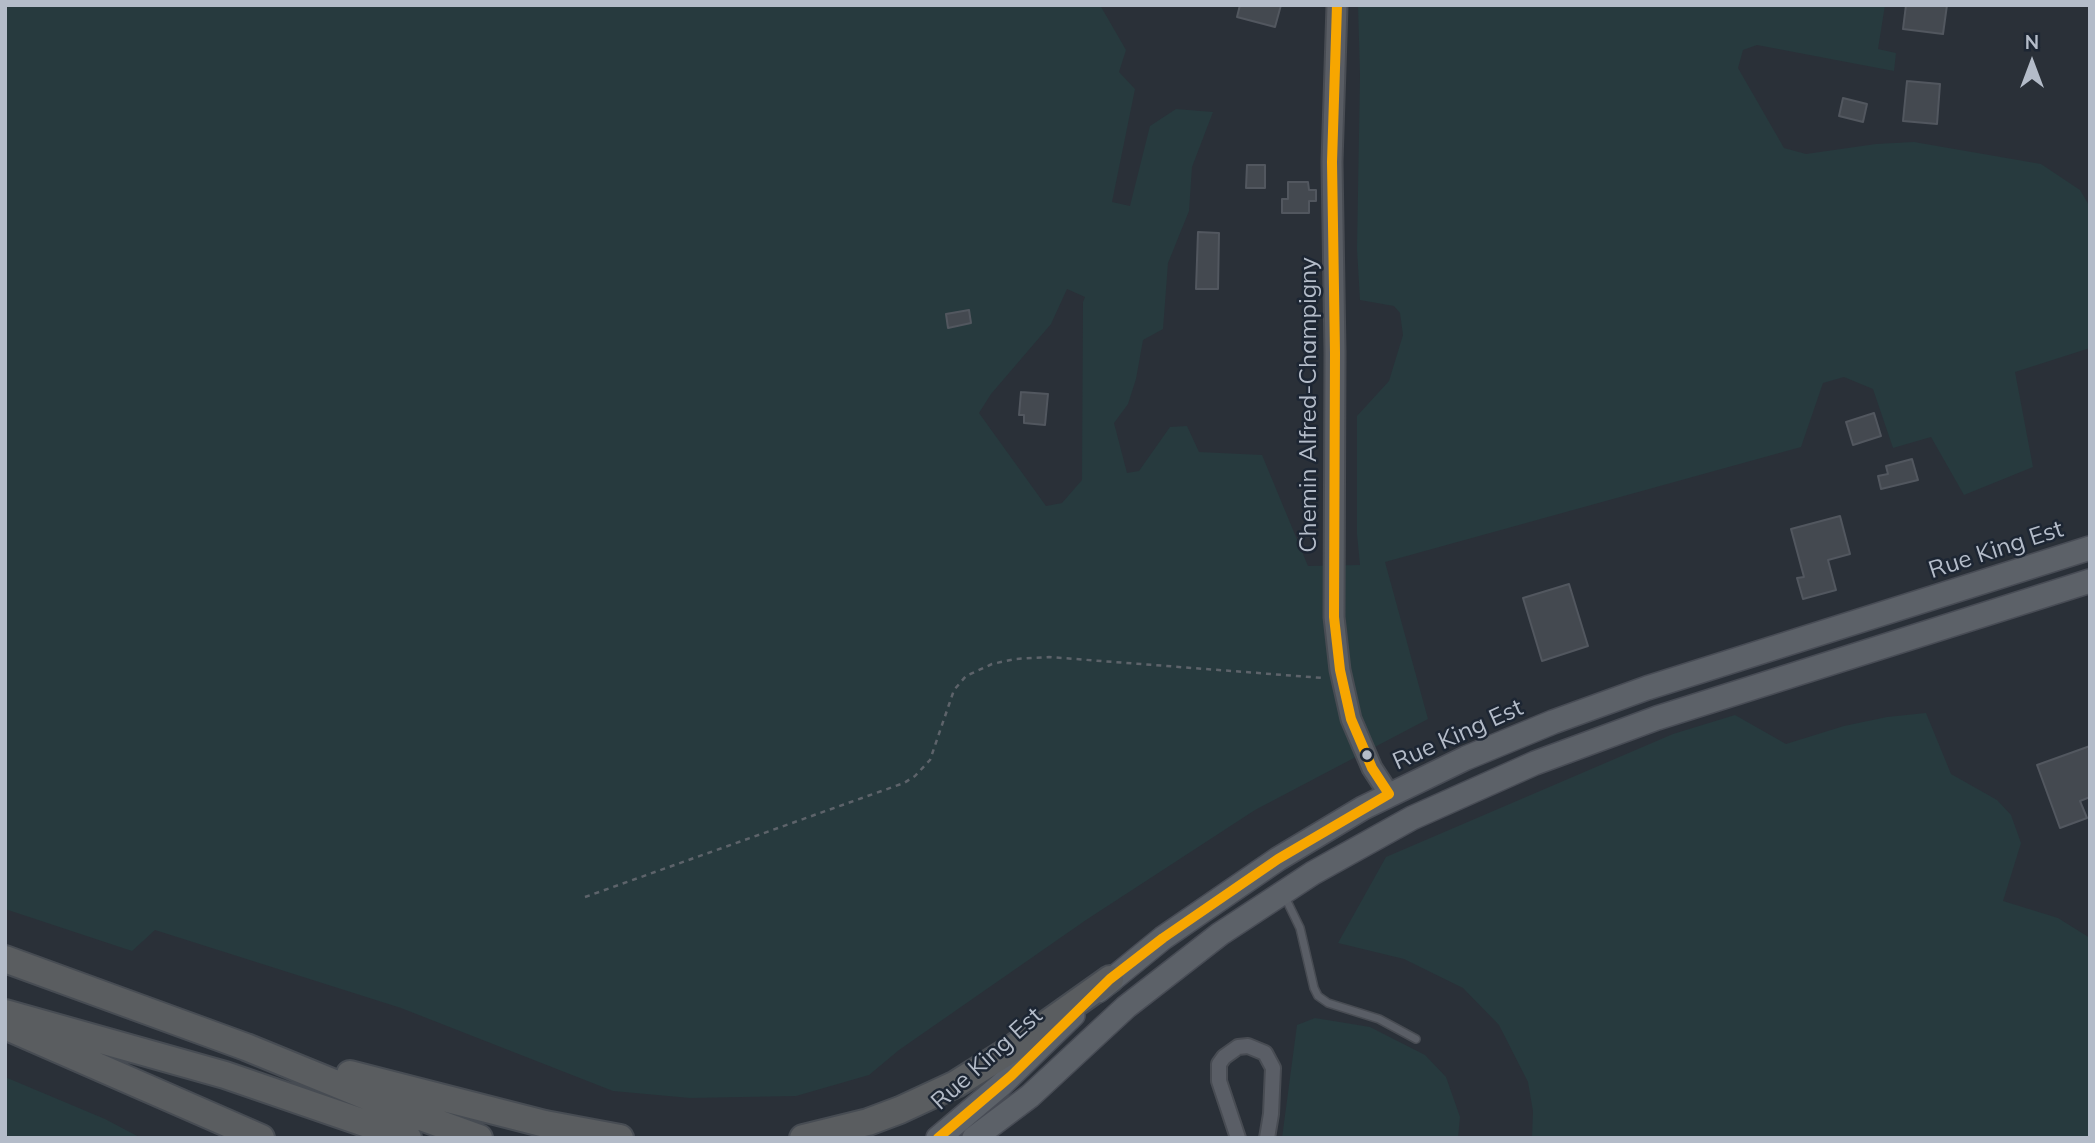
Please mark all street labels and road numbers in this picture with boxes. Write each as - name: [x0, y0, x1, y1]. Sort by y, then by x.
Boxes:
- street label: Chemin Alfred-Champigny: [1295, 257, 1323, 553]
- street label: Rue King Est: [1925, 515, 2067, 585]
- street label: Rue King Est: [1388, 693, 1528, 777]
- street label: Rue King Est: [925, 1002, 1049, 1116]

